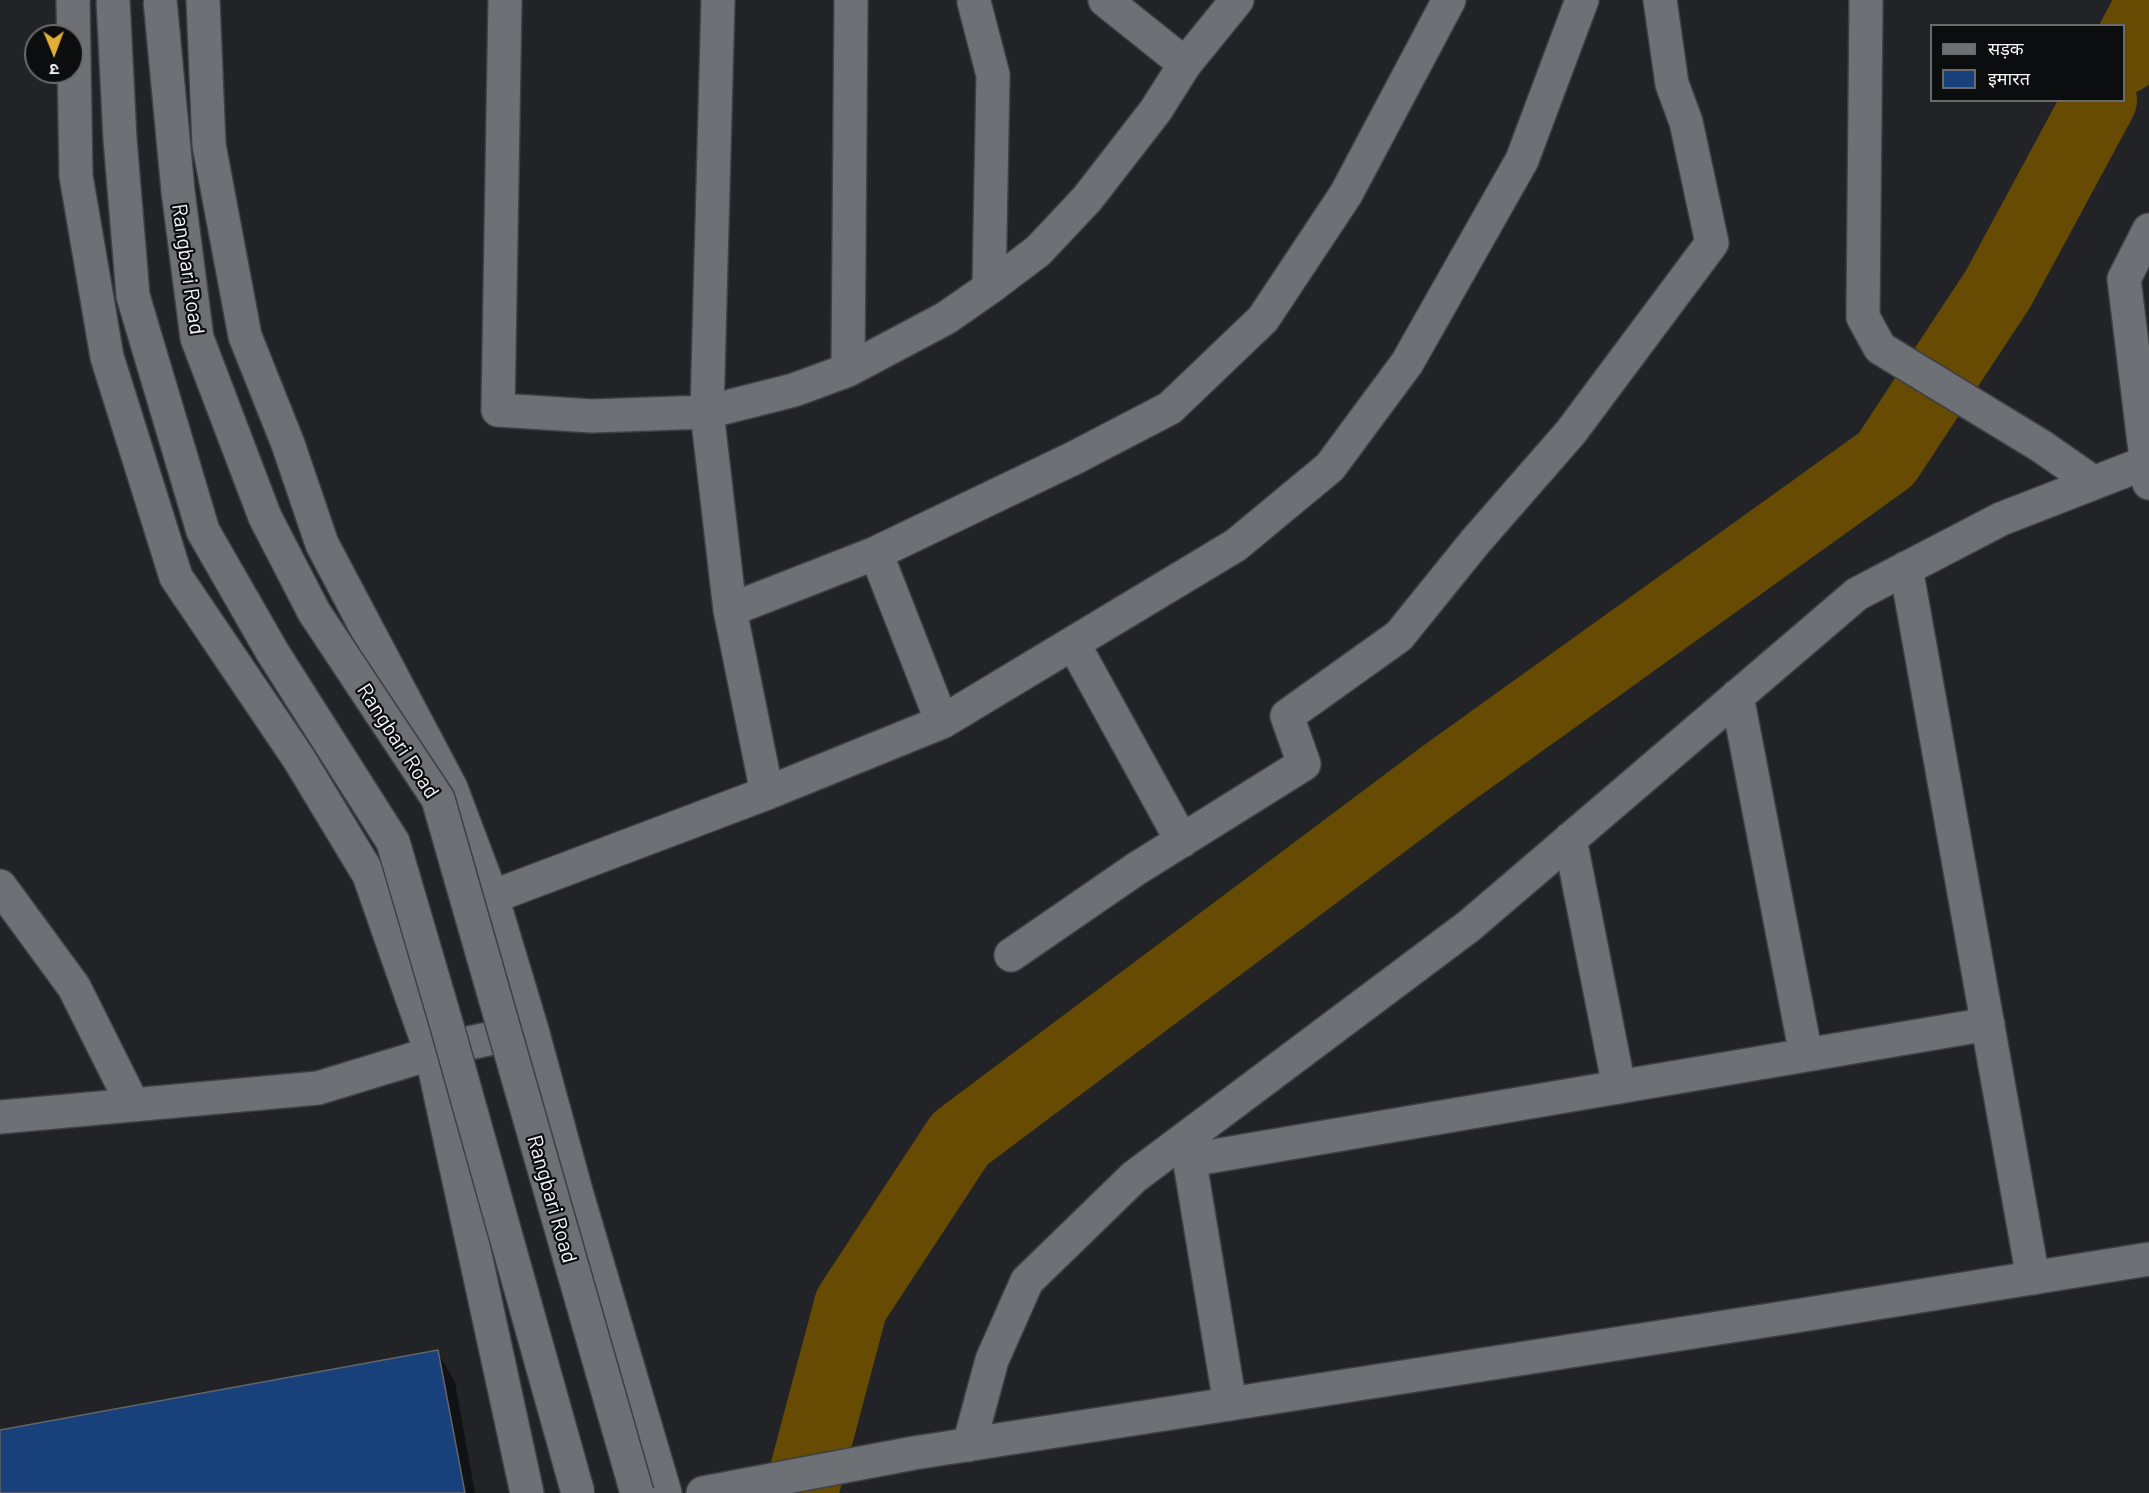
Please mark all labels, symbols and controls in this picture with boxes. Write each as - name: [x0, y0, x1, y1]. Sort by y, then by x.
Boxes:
- north arrow: [24, 24, 84, 84]
- legend: [1930, 24, 2125, 102]
- text: सड़क: [1988, 37, 2024, 59]
- text: उ: [49, 61, 59, 80]
- text: इमारत: [1988, 67, 2030, 89]
- street label: Rangbari Road: [166, 202, 210, 336]
- street label: Rangbari Road: [351, 679, 445, 803]
- street label: Rangbari Road: [522, 1132, 582, 1266]

